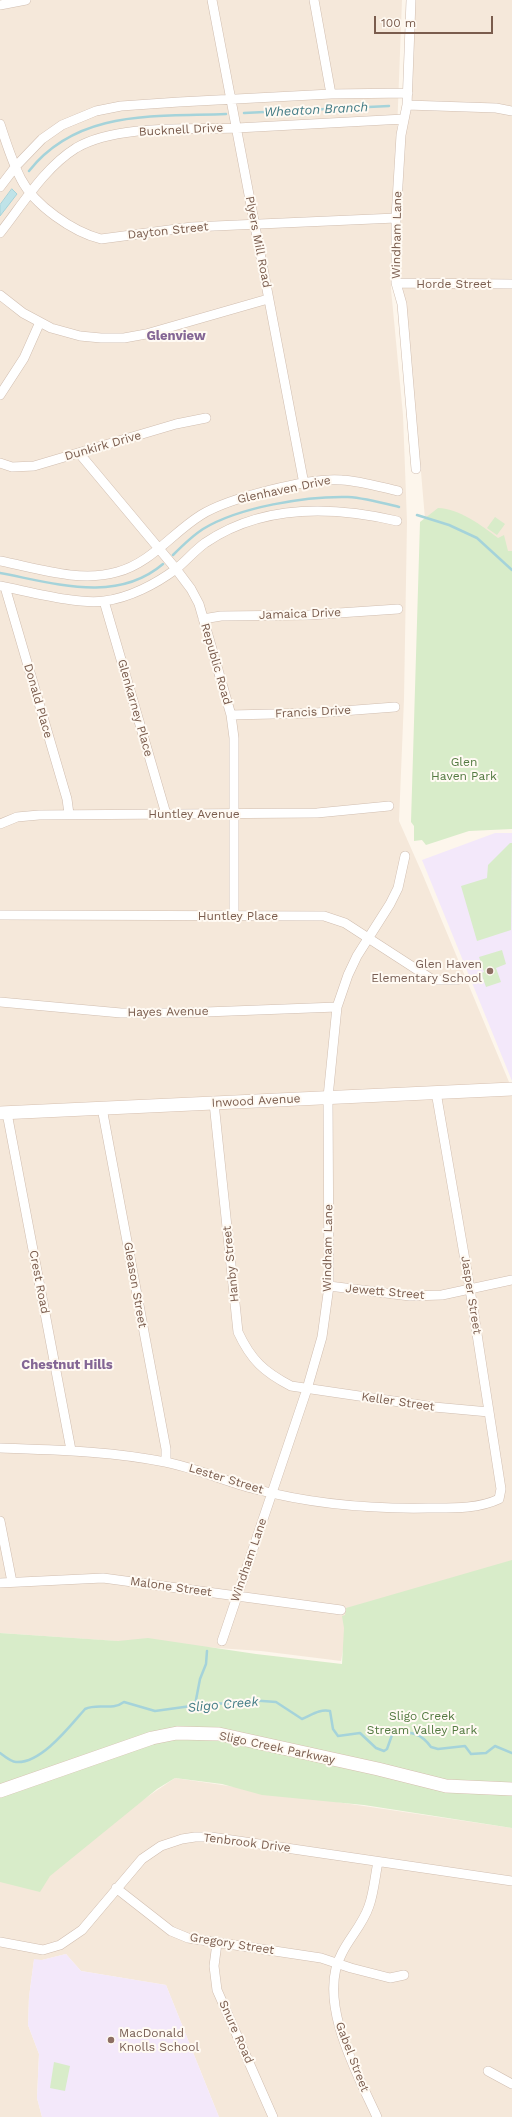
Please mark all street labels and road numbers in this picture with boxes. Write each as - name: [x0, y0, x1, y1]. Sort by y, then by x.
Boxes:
- street label: Bucknell Drive: [138, 121, 224, 139]
- street label: Windham Lane: [389, 191, 405, 279]
- street label: Plyers Mill Road: [242, 195, 274, 289]
- street label: Dayton Street: [127, 220, 209, 242]
- street label: Horde Street: [416, 277, 492, 291]
- street label: Dunkirk Drive: [63, 428, 143, 464]
- street label: Glenhaven Drive: [236, 473, 332, 507]
- street label: Jamaica Drive: [259, 605, 341, 623]
- street label: Republic Road: [197, 622, 235, 706]
- street label: Glenkarney Place: [114, 658, 156, 758]
- street label: Donald Place: [20, 662, 56, 740]
- street label: Francis Drive: [275, 703, 351, 721]
- street label: Huntley Avenue: [148, 807, 240, 821]
- street label: Huntley Place: [198, 909, 278, 923]
- street label: Hayes Avenue: [127, 1004, 209, 1020]
- street label: Inwood Avenue: [211, 1091, 301, 1111]
- street label: Windham Lane: [320, 1204, 336, 1292]
- street label: Hanby Street: [220, 1225, 242, 1303]
- street label: Gleason Street: [120, 1241, 150, 1329]
- street label: Crest Road: [26, 1249, 52, 1315]
- street label: Jasper Street: [458, 1255, 484, 1335]
- street label: Jewett Street: [345, 1281, 425, 1303]
- street label: Keller Street: [361, 1390, 435, 1414]
- street label: Lester Street: [187, 1461, 265, 1497]
- street label: Windham Lane: [228, 1516, 270, 1604]
- street label: Malone Street: [129, 1574, 213, 1600]
- street label: Sligo Creek Parkway: [218, 1729, 336, 1767]
- street label: Tenbrook Drive: [203, 1831, 291, 1855]
- street label: Gregory Street: [189, 1930, 275, 1958]
- street label: Snure Road: [216, 1998, 256, 2066]
- street label: Gabel Street: [332, 2020, 372, 2094]

